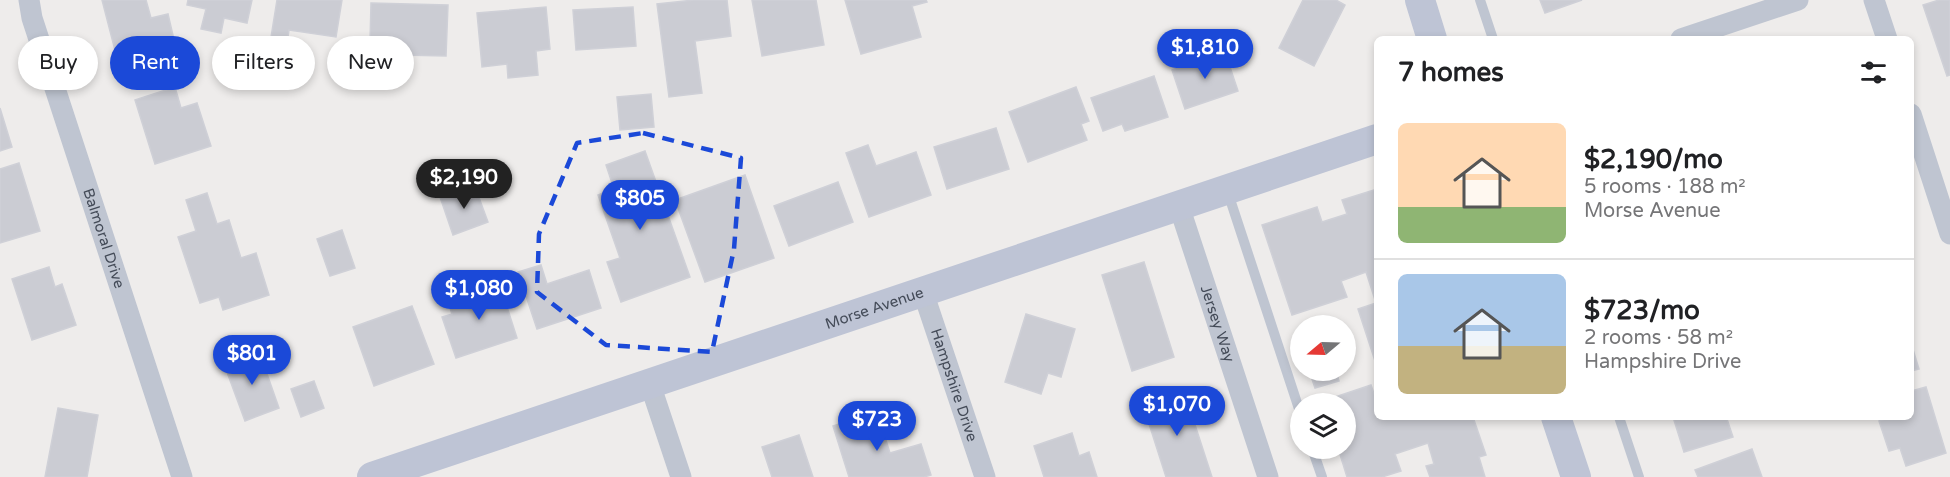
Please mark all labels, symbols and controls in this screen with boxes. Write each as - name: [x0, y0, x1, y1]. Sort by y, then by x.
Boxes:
- pin: $1,810: [1156, 29, 1254, 80]
- chip: Buy: [18, 36, 98, 90]
- chip: Rent: [110, 36, 200, 90]
- chip: Filters: [212, 36, 315, 90]
- chip: New: [327, 36, 414, 90]
- text: $1,810: [1171, 36, 1239, 60]
- icon: filters: [1857, 56, 1890, 89]
- text: 7 homes: [1398, 57, 1504, 88]
- text: $2,190/mo: [1584, 144, 1723, 175]
- icon: home: [1446, 147, 1518, 219]
- pin: $2,190: [415, 159, 513, 210]
- text: $2,190: [430, 166, 498, 190]
- text: 5 rooms · 188 m²: [1584, 175, 1746, 199]
- pin: $805: [604, 180, 676, 231]
- street label: Balmoral Drive: [79, 186, 129, 291]
- text: $805: [615, 187, 665, 211]
- text: Morse Avenue: [1584, 199, 1721, 223]
- pin: $1,080: [430, 270, 528, 321]
- text: $1,080: [445, 277, 513, 301]
- street label: Morse Avenue: [823, 283, 926, 333]
- street label: Jersey Way: [1197, 283, 1239, 365]
- text: $723/mo: [1584, 295, 1700, 326]
- icon: home: [1446, 298, 1518, 370]
- north arrow: [1290, 315, 1356, 381]
- map controls: [1290, 315, 1356, 459]
- street label: Hampshire Drive: [927, 326, 981, 444]
- text: 2 rooms · 58 m²: [1584, 326, 1733, 350]
- pin: $801: [216, 335, 288, 386]
- text: $801: [227, 342, 277, 366]
- text: Hampshire Drive: [1584, 350, 1741, 374]
- pin: $1,070: [1128, 386, 1226, 437]
- text: $1,070: [1143, 393, 1211, 417]
- button: layers: [1290, 393, 1356, 459]
- pin: $723: [841, 401, 913, 452]
- text: $723: [852, 408, 902, 432]

